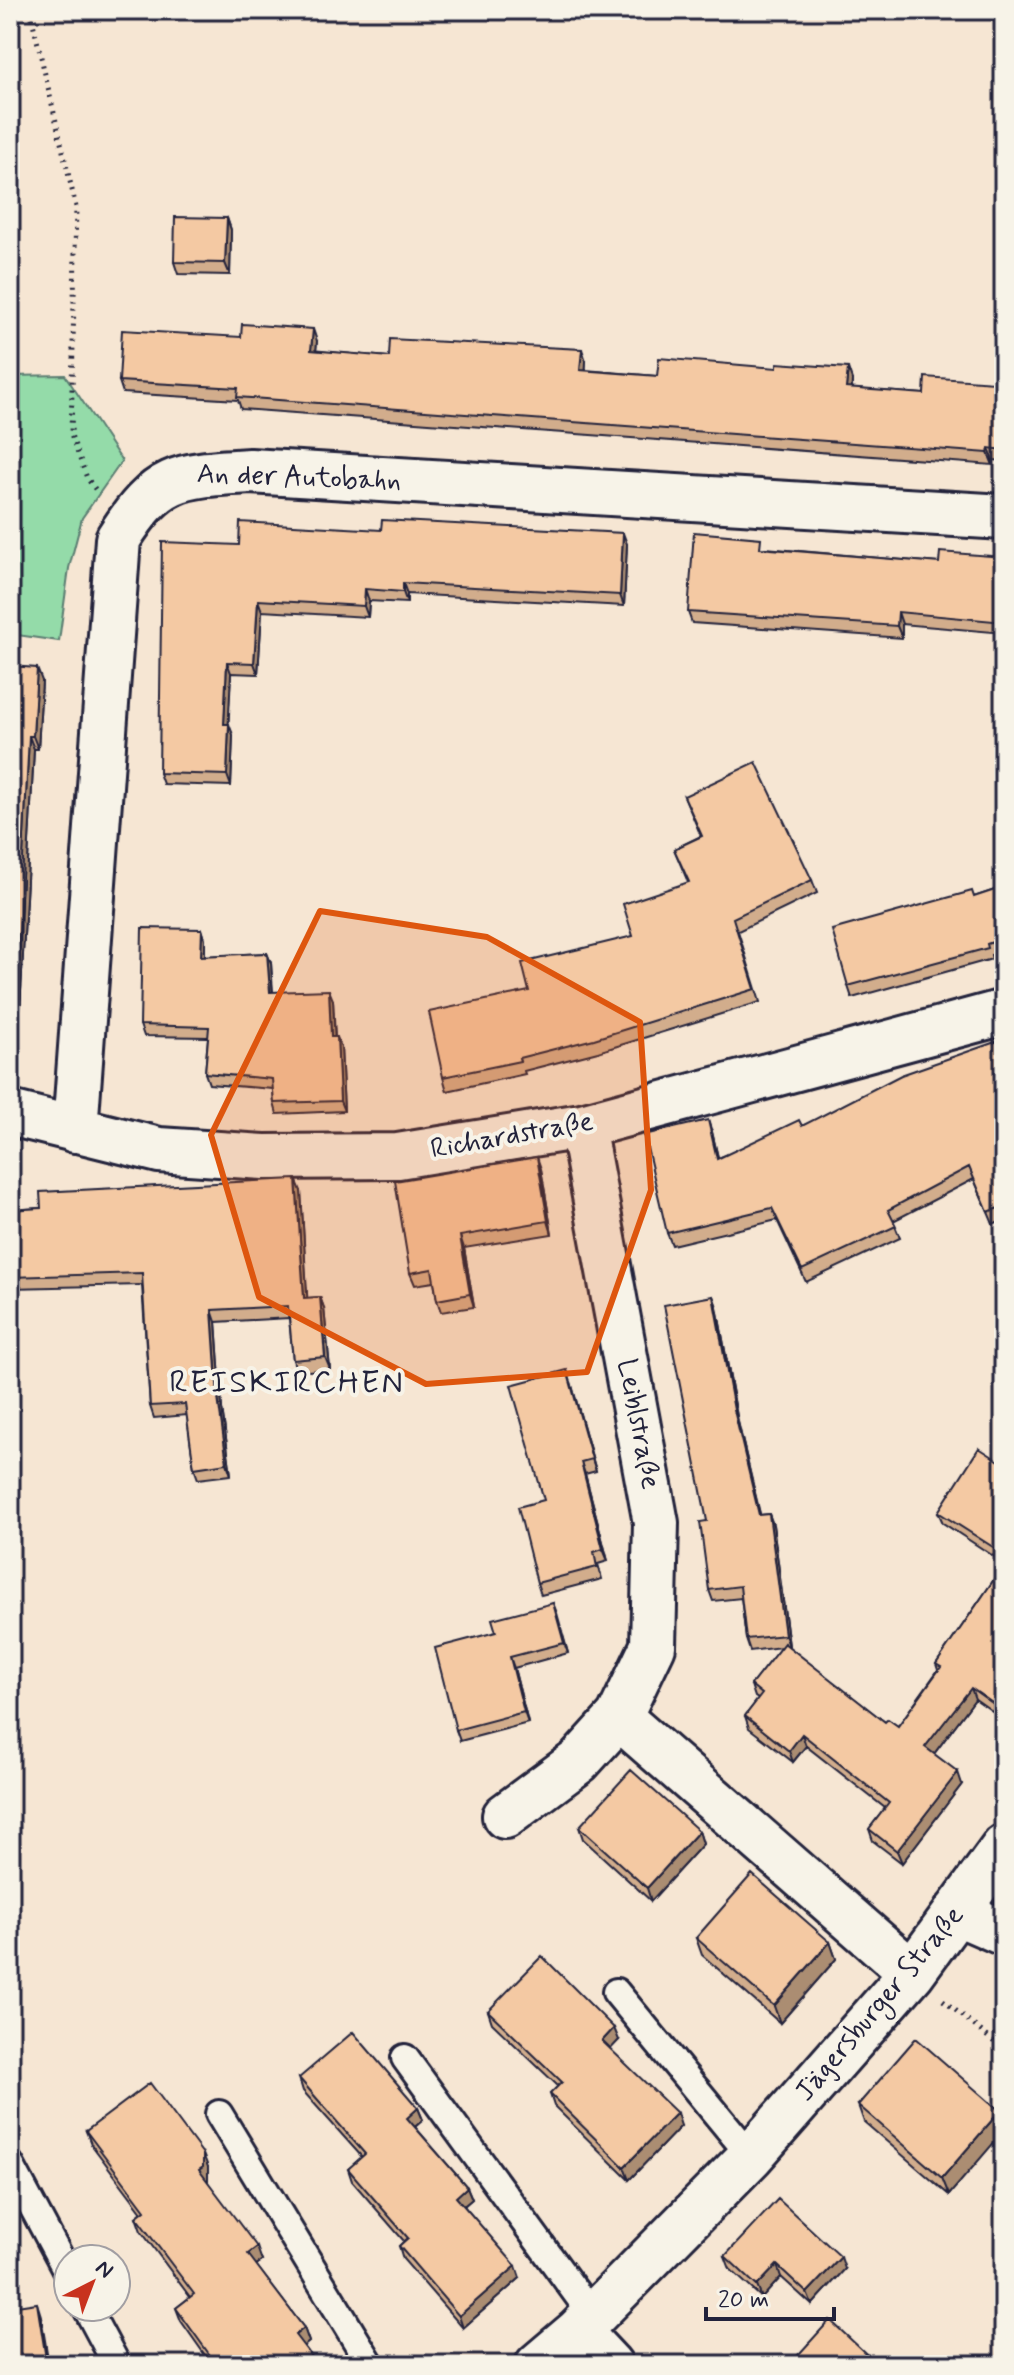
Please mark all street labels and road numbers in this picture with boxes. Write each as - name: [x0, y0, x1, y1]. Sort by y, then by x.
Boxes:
- street label: An der Autobahn: [196, 456, 402, 500]
- street label: Richardstraße: [428, 1103, 596, 1169]
- street label: Leiblstraße: [607, 1356, 669, 1492]
- street label: Jägersburger Straße: [787, 1898, 974, 2111]

